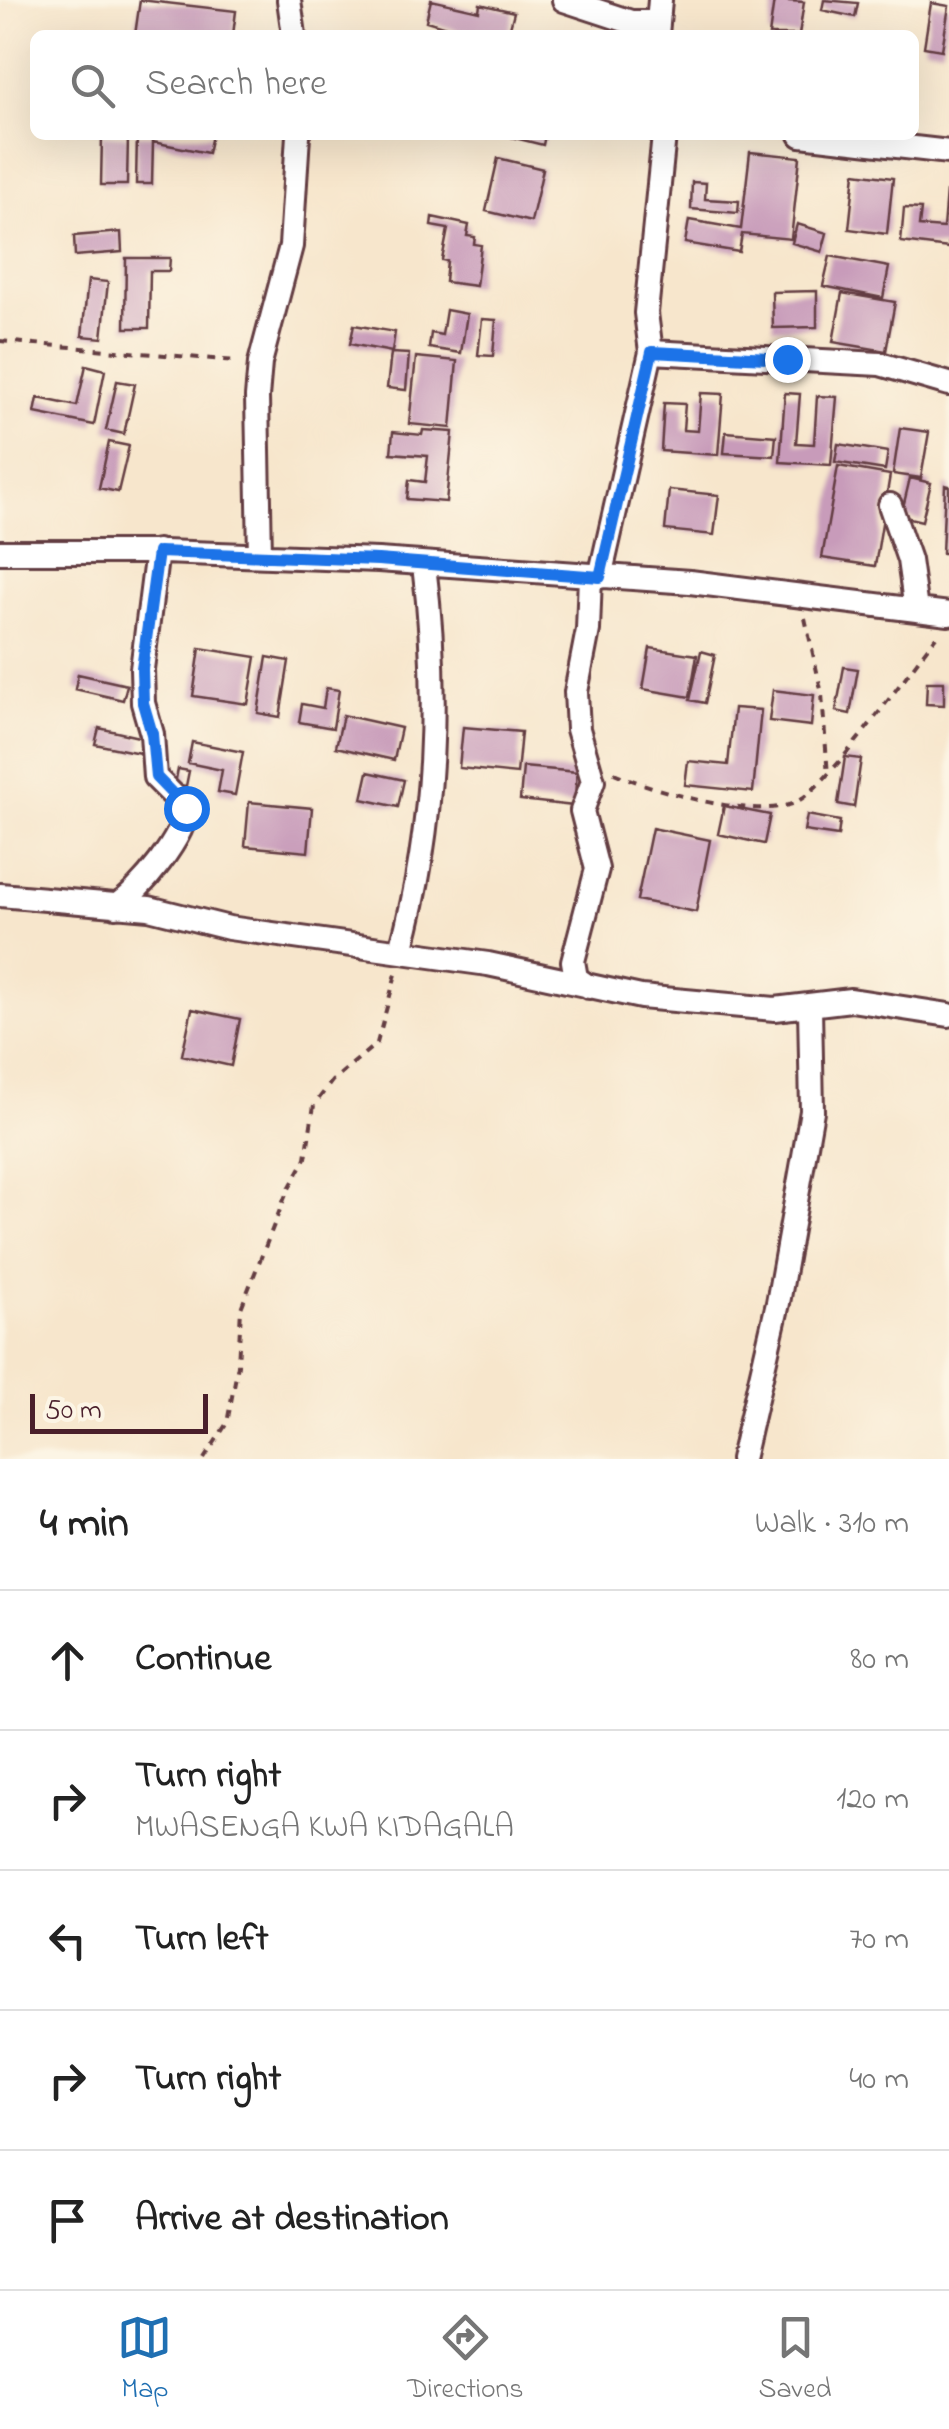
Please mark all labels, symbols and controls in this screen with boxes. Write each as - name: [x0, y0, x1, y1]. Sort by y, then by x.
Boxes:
- search box: [30, 30, 919, 140]
- text: Search here: [145, 57, 327, 113]
- icon: search: [65, 58, 120, 113]
- route end: [765, 337, 811, 383]
- route start: [164, 786, 210, 832]
- scale bar: [30, 1389, 208, 1434]
- text: 50 m: [45, 1391, 102, 1432]
- text: 4 min: [40, 1494, 129, 1555]
- text: Walk · 310 m: [755, 1501, 909, 1548]
- text: Continue: [135, 1632, 271, 1688]
- icon: ahead: [40, 1633, 95, 1688]
- text: 80 m: [850, 1637, 909, 1684]
- text: Turn right: [135, 1749, 281, 1805]
- icon: right: [40, 1773, 95, 1828]
- text: 120 m: [836, 1777, 909, 1824]
- text: MWASENGA KWA KIDAGALA: [135, 1805, 514, 1852]
- text: Turn left: [135, 1912, 268, 1968]
- icon: left: [40, 1913, 95, 1968]
- text: 70 m: [849, 1917, 909, 1964]
- text: Turn right: [135, 2052, 281, 2108]
- icon: right: [40, 2053, 95, 2108]
- text: 40 m: [849, 2057, 909, 2104]
- text: Arrive at destination: [135, 2192, 449, 2248]
- icon: arrive: [40, 2193, 95, 2248]
- tab: Map: [117, 2310, 172, 2411]
- tab: Directions: [407, 2310, 524, 2411]
- tab: Saved: [759, 2310, 832, 2411]

